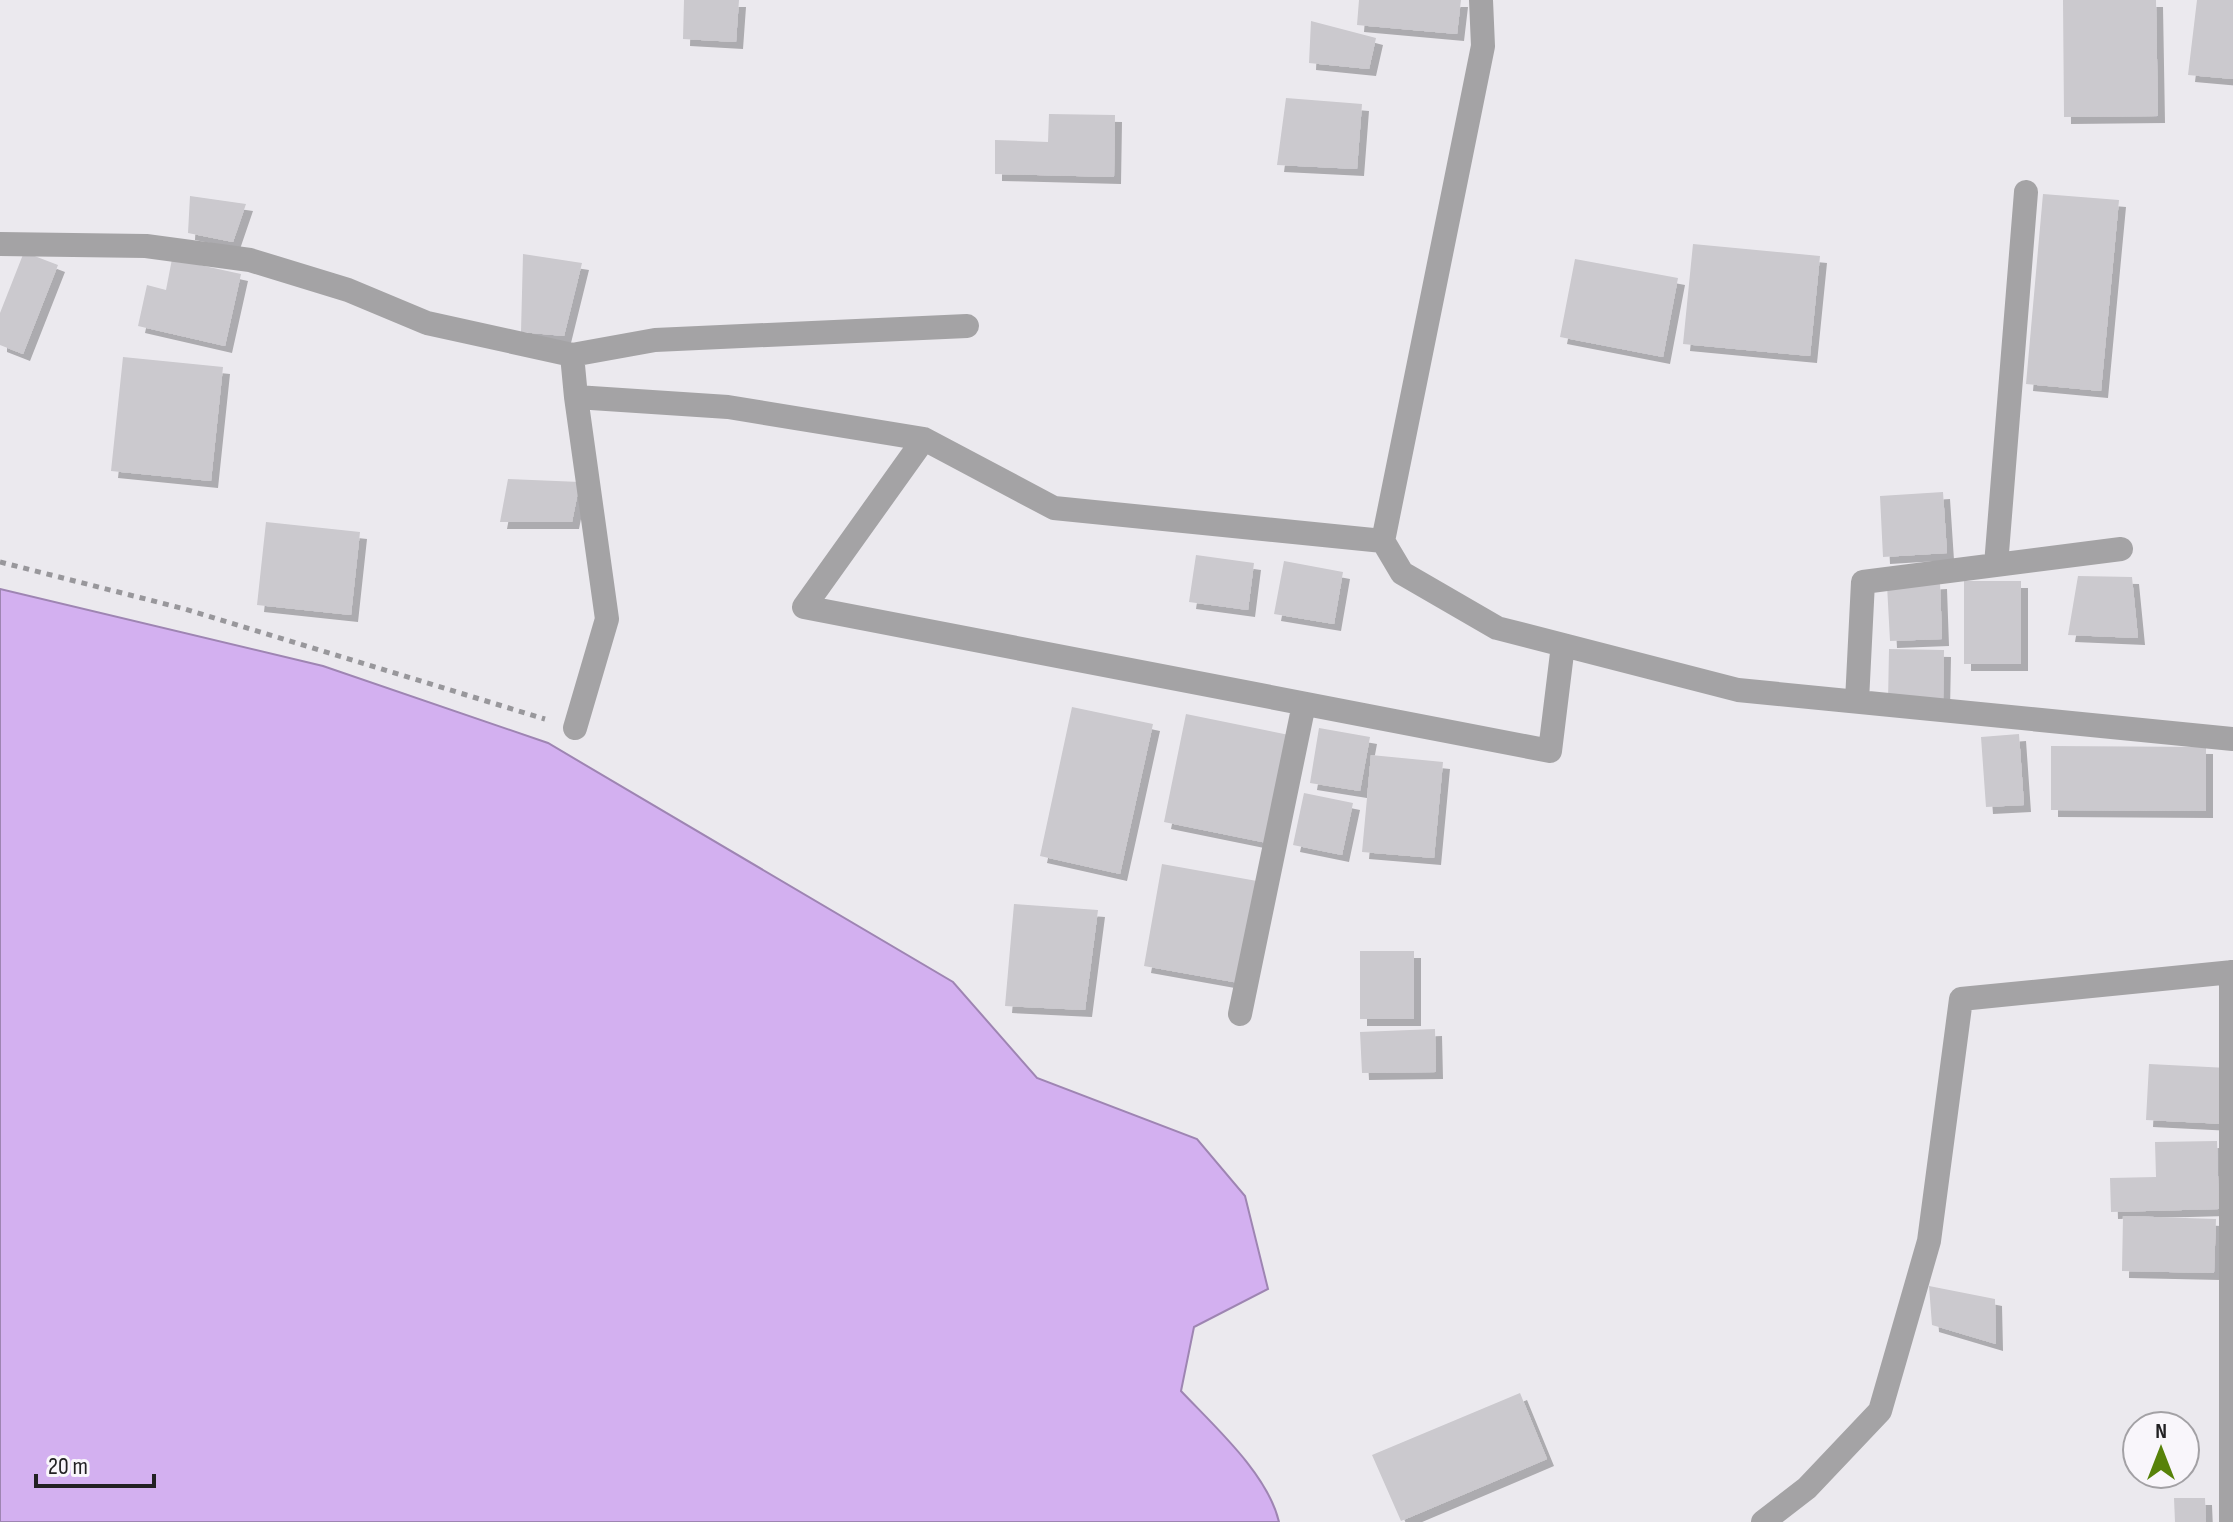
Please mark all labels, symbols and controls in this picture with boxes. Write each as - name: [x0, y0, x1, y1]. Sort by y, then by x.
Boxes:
- north arrow: [2121, 1410, 2201, 1490]
- text: N: [2155, 1418, 2167, 1445]
- scale bar: [36, 1438, 154, 1488]
- text: 20 m: [48, 1452, 88, 1481]

